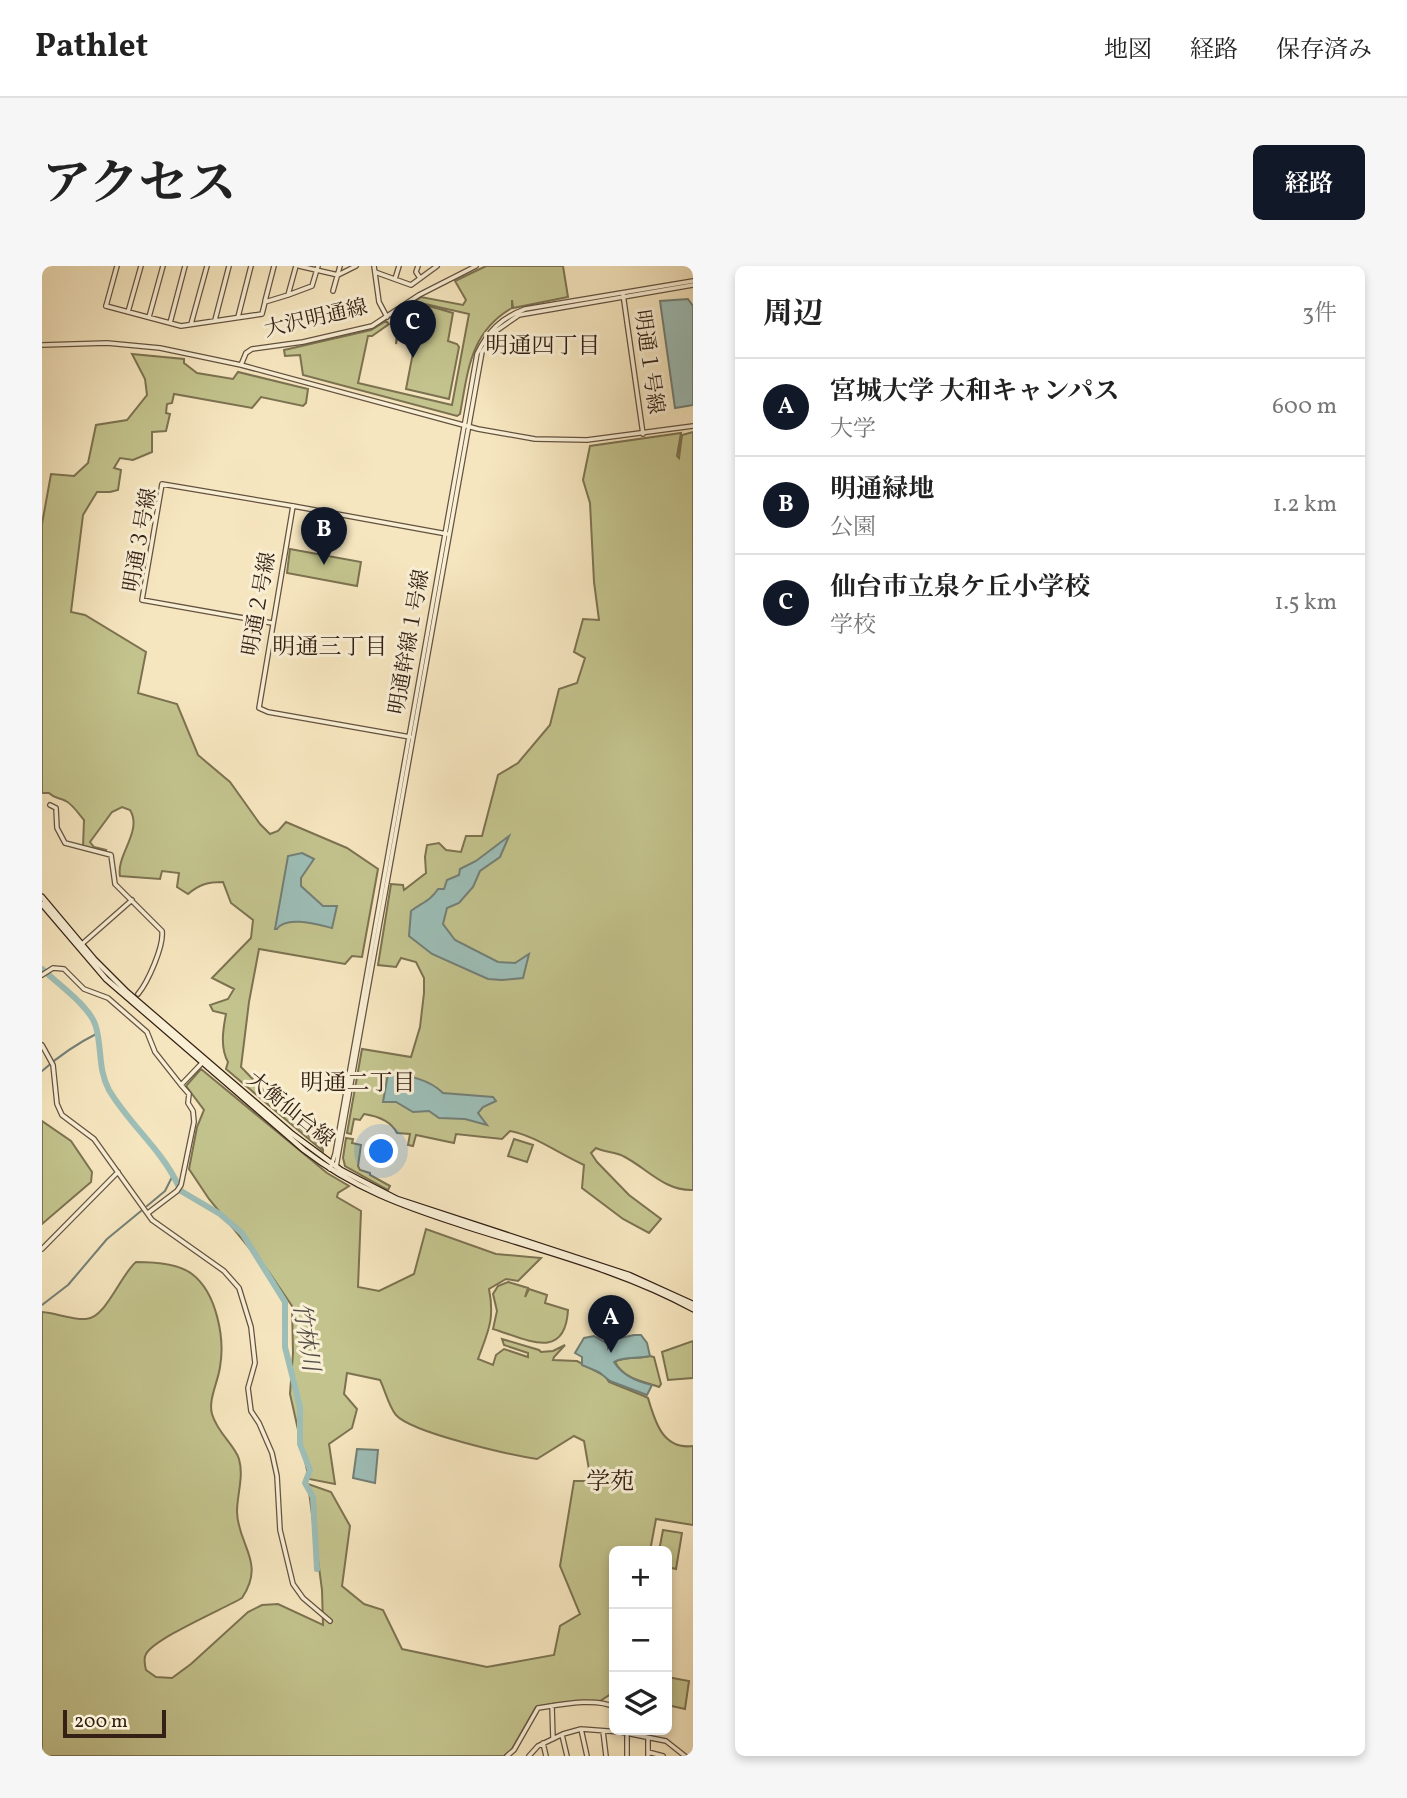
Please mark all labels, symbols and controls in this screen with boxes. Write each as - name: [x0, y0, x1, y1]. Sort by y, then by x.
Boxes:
- text: Pathlet: [35, 25, 148, 71]
- text: 地図: [1104, 34, 1152, 68]
- text: 経路: [1190, 34, 1238, 68]
- text: 保存済み: [1276, 34, 1372, 68]
- button: 経路: [1253, 145, 1365, 220]
- text: アクセス: [42, 152, 237, 221]
- street label: 大沢明通線: [262, 293, 370, 345]
- text: 周辺: [763, 294, 823, 336]
- text: 3件: [1302, 298, 1337, 330]
- pin: C: [390, 300, 436, 358]
- street label: 明通１号線: [626, 308, 670, 416]
- district label: 明通四丁目: [486, 331, 601, 363]
- text: 宮城大学 大和キャンパス: [830, 374, 1119, 410]
- text: A: [778, 391, 794, 423]
- text: 600 m: [1272, 391, 1337, 423]
- text: 大学: [830, 414, 876, 446]
- text: 明通緑地: [830, 472, 934, 508]
- street label: 明通３号線: [118, 486, 164, 594]
- text: B: [778, 489, 794, 521]
- text: 1.2 km: [1273, 489, 1337, 521]
- pin: B: [301, 507, 347, 565]
- text: 公園: [830, 512, 876, 544]
- street label: 明通２号線: [237, 550, 283, 658]
- street label: 明通幹線１号線: [383, 567, 437, 717]
- text: 仙台市立泉ケ丘小学校: [830, 570, 1090, 606]
- text: C: [779, 587, 793, 619]
- text: 1.5 km: [1275, 587, 1337, 619]
- text: 学校: [830, 610, 876, 642]
- district label: 明通三丁目: [273, 632, 388, 664]
- street label: 大衡仙台線: [240, 1066, 340, 1154]
- district label: 明通二丁目: [301, 1068, 416, 1100]
- your location: [364, 1134, 398, 1168]
- pin: A: [588, 1295, 634, 1353]
- water label: 竹林川: [284, 1300, 327, 1377]
- district label: 学苑: [586, 1466, 634, 1500]
- map controls: [609, 1546, 672, 1735]
- button: +: [609, 1546, 672, 1609]
- button: −: [609, 1609, 672, 1672]
- button: layers: [609, 1672, 672, 1735]
- scale bar: [63, 1707, 166, 1739]
- text: 200 m: [74, 1709, 128, 1735]

